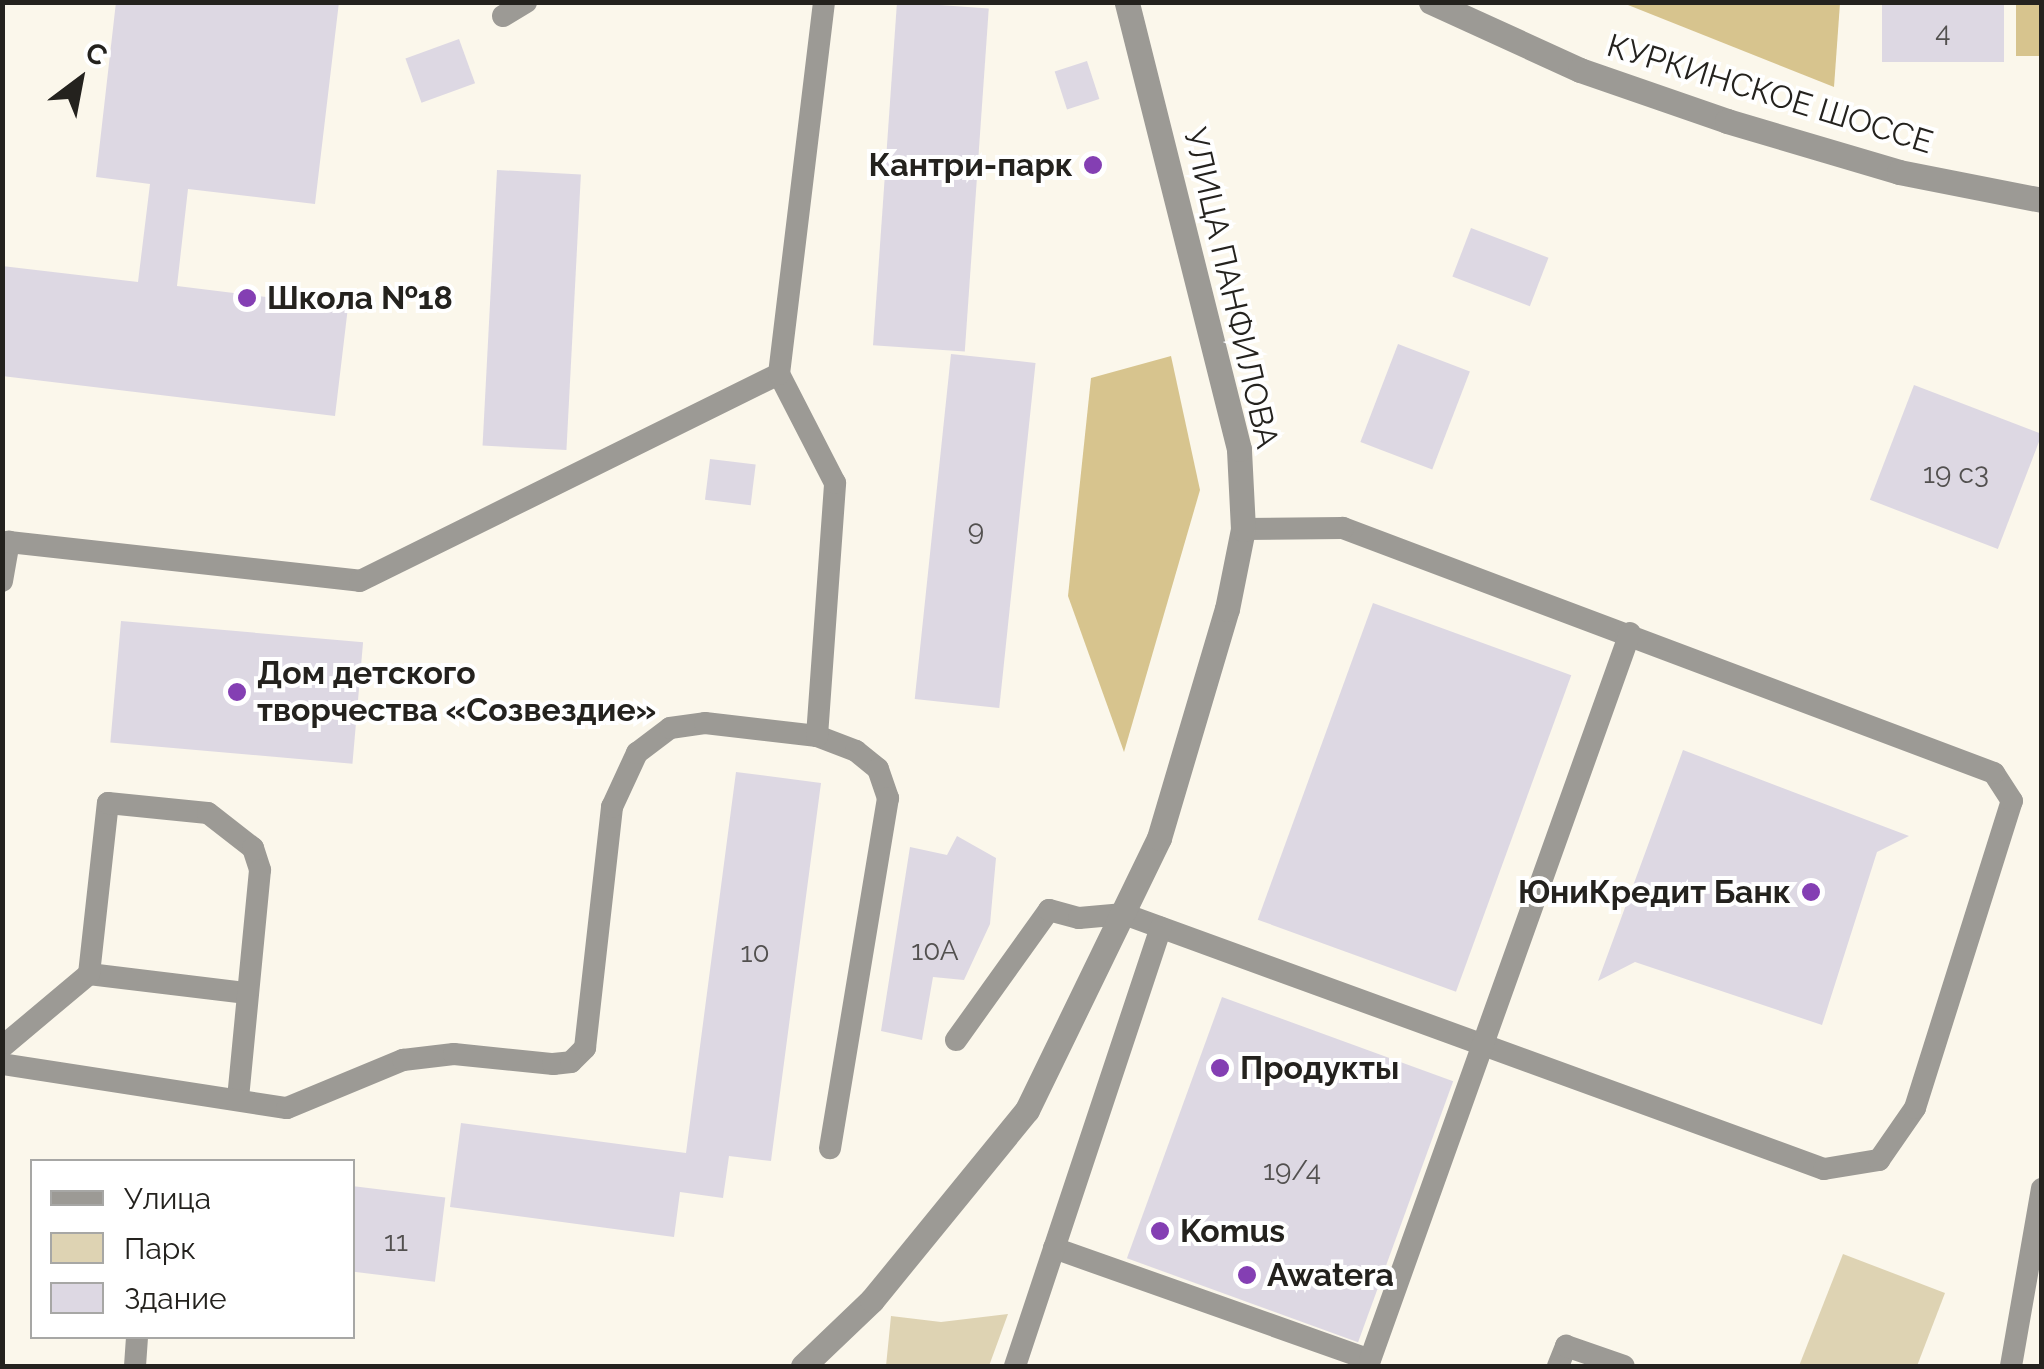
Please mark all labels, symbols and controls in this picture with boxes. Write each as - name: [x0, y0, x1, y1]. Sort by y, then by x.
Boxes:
- house number: 4: [1935, 15, 1951, 49]
- street label: КУРКИНСКОЕ ШОССЕ: [1603, 26, 1937, 162]
- north arrow: [30, 30, 130, 130]
- text: С: [79, 35, 113, 73]
- street label: УЛИЦА ПАНФИЛОВА: [1175, 124, 1287, 452]
- place label: Кантри-парк: [868, 146, 1073, 184]
- marker: Кантри-парк: [1082, 154, 1104, 176]
- place label: Школа №18: [267, 279, 453, 317]
- marker: Школа №18: [236, 287, 258, 309]
- house number: 19 с3: [1923, 457, 1989, 491]
- house number: 9: [968, 514, 984, 548]
- place label: Дом детского творчества «Созвездие»: [257, 655, 656, 730]
- marker: Дом детского творчества «Созвездие»: [226, 681, 248, 703]
- place label: ЮниКредит Банк: [1518, 873, 1791, 911]
- marker: ЮниКредит Банк: [1800, 881, 1822, 903]
- house number: 10А: [911, 934, 959, 968]
- house number: 10: [740, 936, 770, 970]
- place label: Продукты: [1240, 1049, 1399, 1087]
- marker: Продукты: [1209, 1057, 1231, 1079]
- house number: 19/4: [1263, 1154, 1321, 1188]
- legend: [30, 1159, 355, 1339]
- text: Улица: [124, 1181, 211, 1216]
- place label: Komus: [1180, 1212, 1285, 1250]
- marker: Komus: [1149, 1220, 1171, 1242]
- house number: 11: [384, 1225, 408, 1259]
- text: Парк: [124, 1231, 196, 1266]
- place label: Awatera: [1267, 1256, 1394, 1294]
- marker: Awatera: [1236, 1264, 1258, 1286]
- text: Здание: [124, 1281, 227, 1316]

